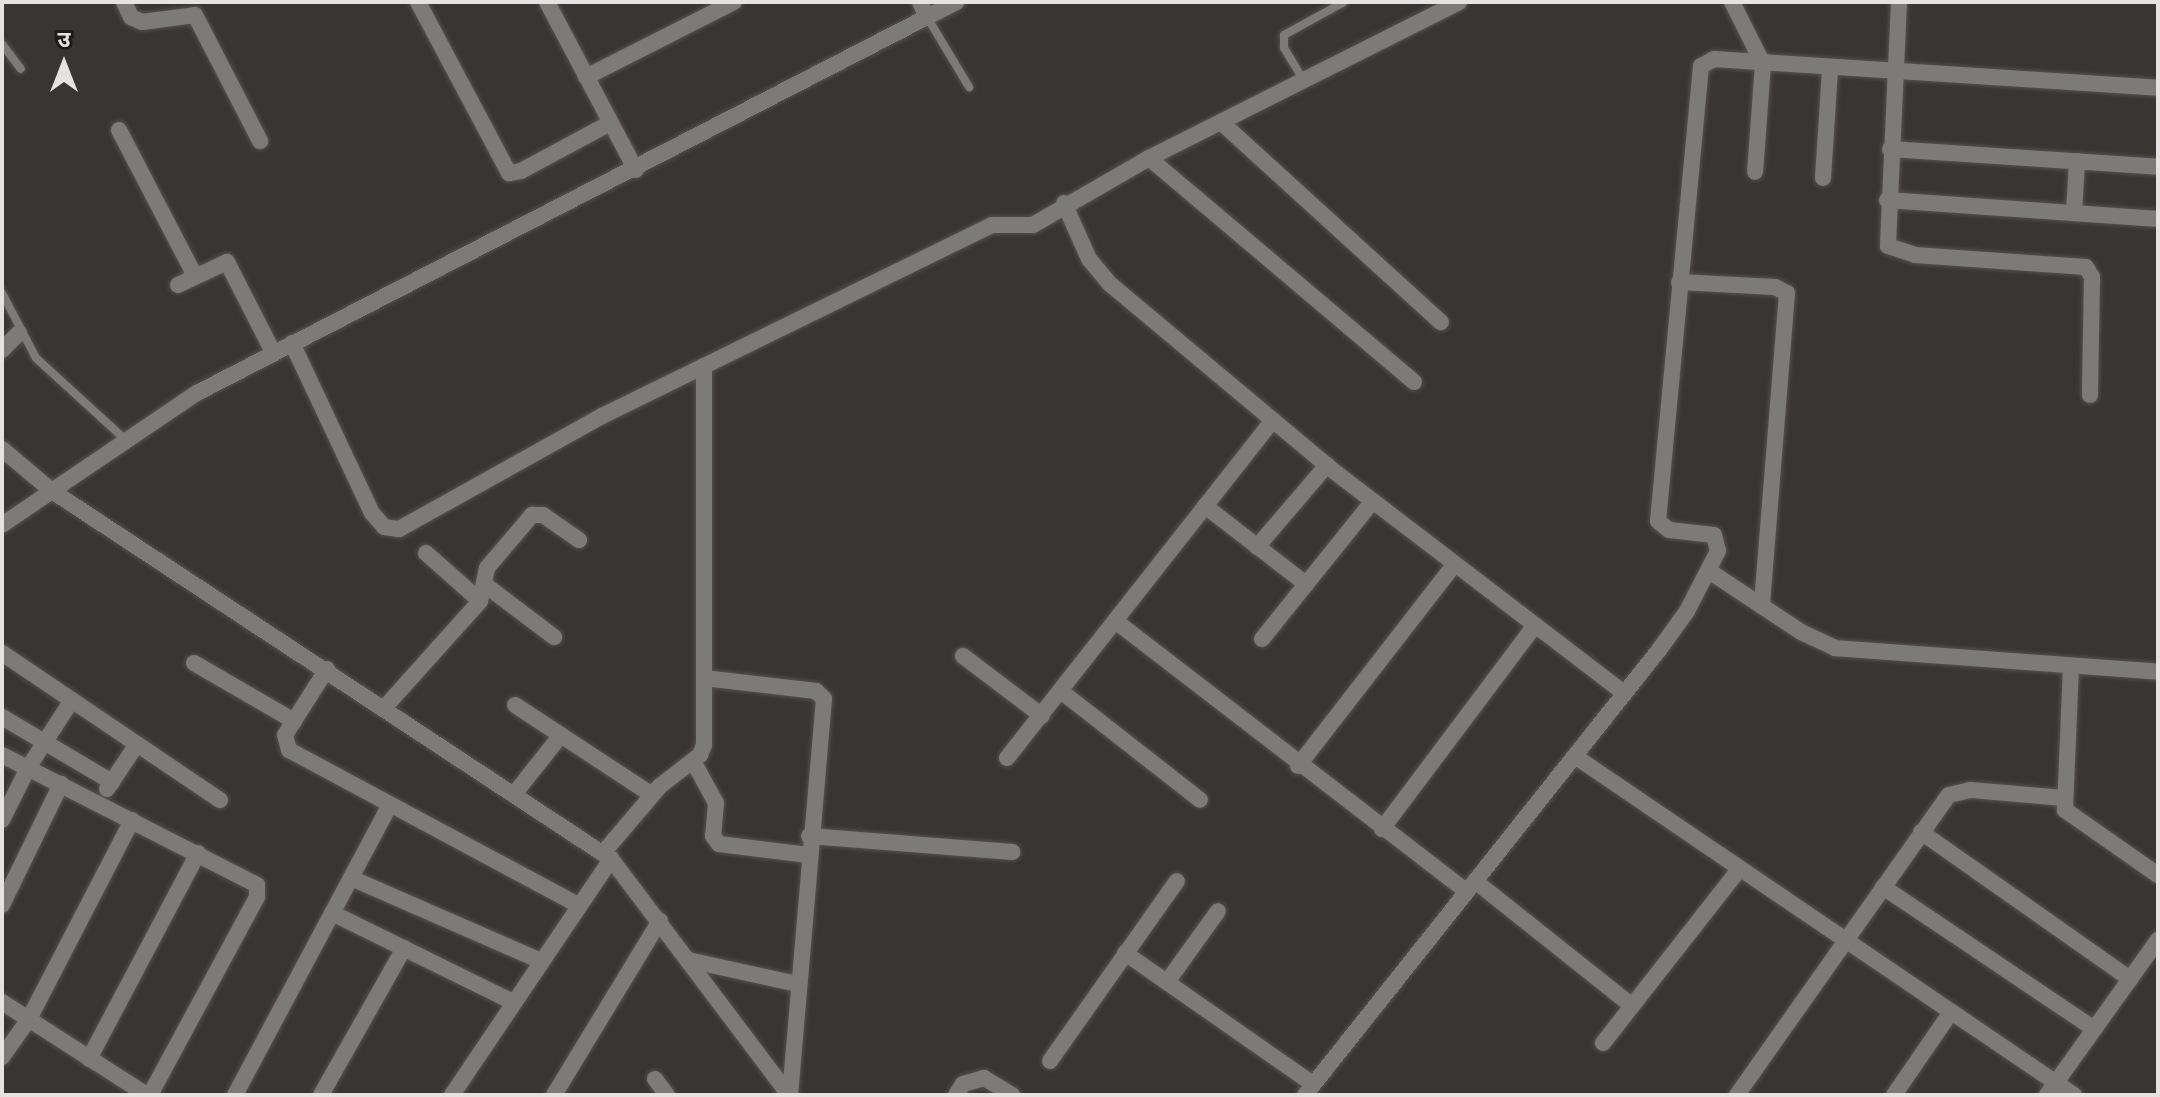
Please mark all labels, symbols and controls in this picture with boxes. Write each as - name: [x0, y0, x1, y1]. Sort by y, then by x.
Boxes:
- north arrow: [24, 24, 104, 104]
- text: उ: [58, 25, 70, 54]

